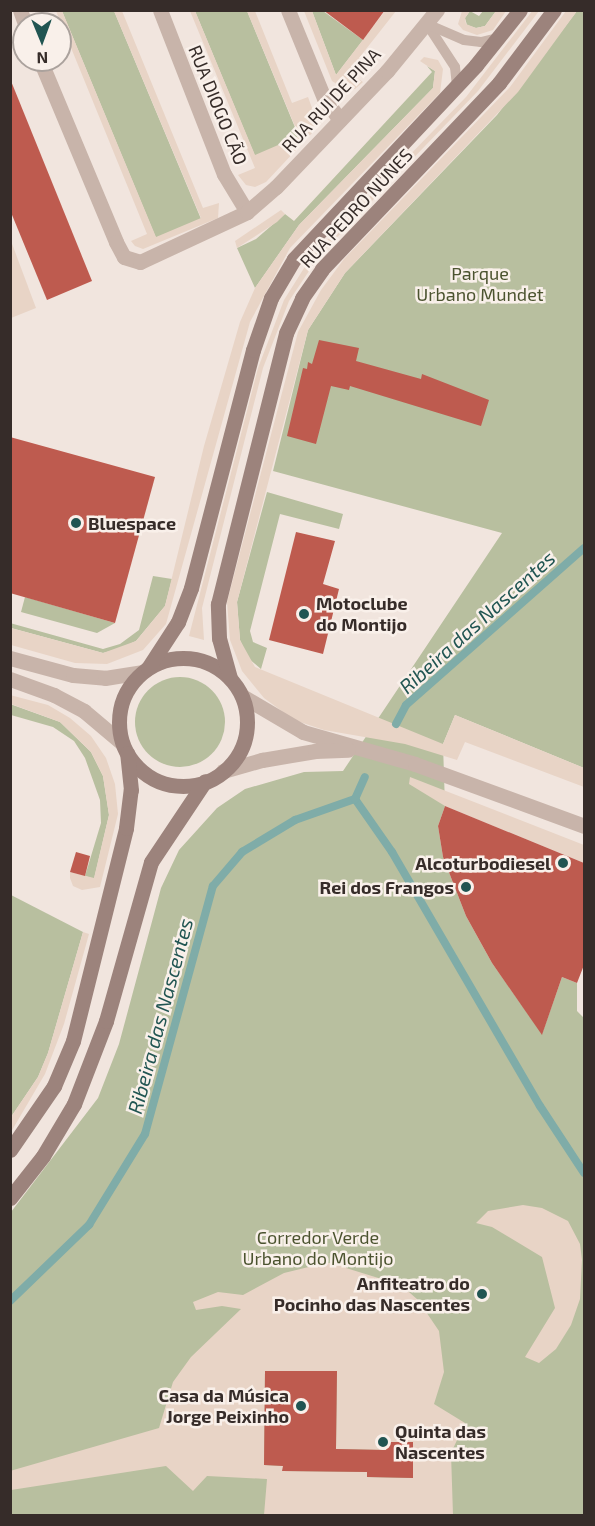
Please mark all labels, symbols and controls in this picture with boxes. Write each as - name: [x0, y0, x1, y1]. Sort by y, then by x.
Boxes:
- north arrow: [12, 12, 72, 72]
- street label: RUA DIOGO CÃO: [184, 42, 252, 168]
- street label: RUA RUI DE PINA: [277, 43, 385, 157]
- text: N: [36, 49, 48, 68]
- street label: RUA PEDRO NUNES: [295, 144, 417, 272]
- park label: Parque Urbano Mundet: [416, 263, 544, 306]
- place label: Bluespace: [88, 512, 176, 534]
- marker: Bluespace: [69, 516, 83, 530]
- water label: Ribeira das Nascentes: [394, 546, 560, 698]
- place label: Motoclube do Montijo: [316, 593, 408, 636]
- marker: Motoclube do Montijo: [297, 607, 311, 621]
- place label: Alcoturbodiesel: [415, 852, 551, 874]
- marker: Alcoturbodiesel: [556, 856, 570, 870]
- place label: Rei dos Frangos: [320, 876, 454, 898]
- marker: Rei dos Frangos: [459, 880, 473, 894]
- water label: Ribeira das Nascentes: [122, 916, 198, 1116]
- park label: Corredor Verde Urbano do Montijo: [242, 1227, 394, 1270]
- place label: Anfiteatro do Pocinho das Nascentes: [274, 1273, 470, 1316]
- marker: Anfiteatro do Pocinho das Nascentes: [475, 1287, 489, 1301]
- place label: Casa da Música Jorge Peixinho: [158, 1385, 289, 1428]
- marker: Casa da Música Jorge Peixinho: [294, 1399, 308, 1413]
- place label: Quinta das Nascentes: [395, 1421, 486, 1464]
- marker: Quinta das Nascentes: [376, 1435, 390, 1449]

